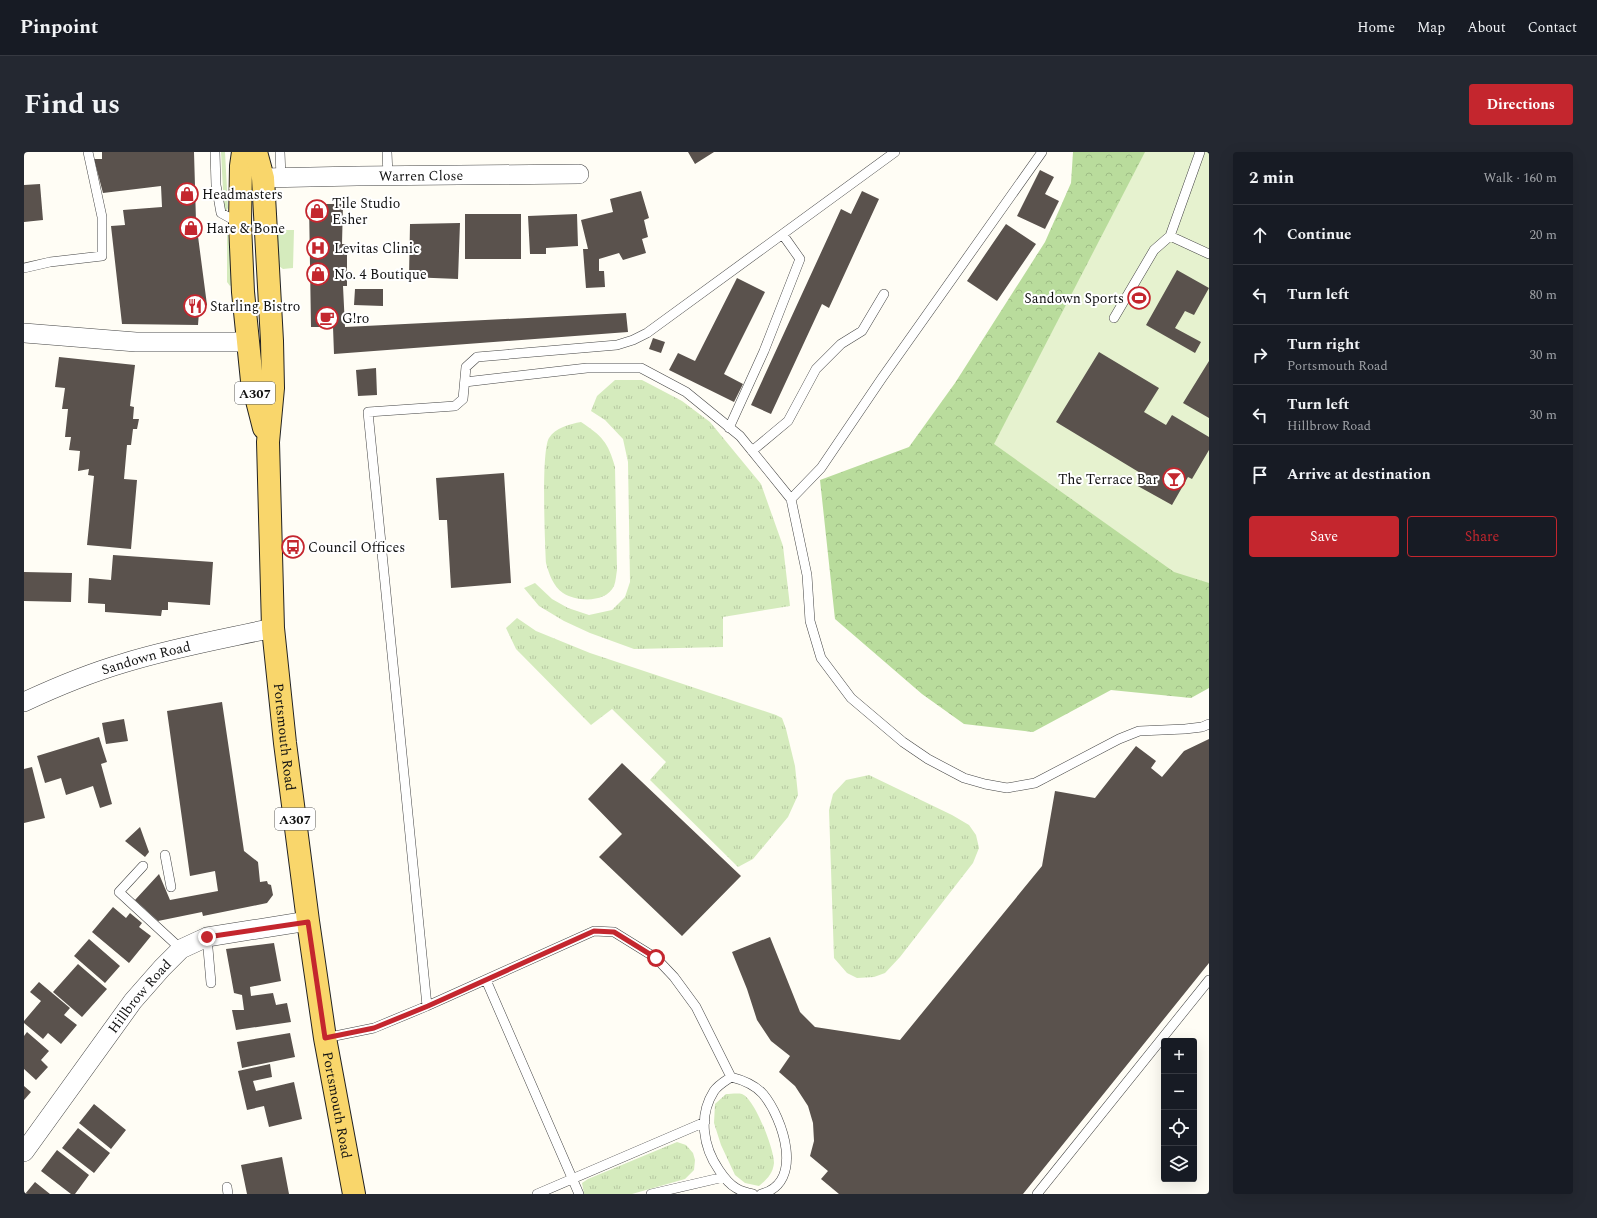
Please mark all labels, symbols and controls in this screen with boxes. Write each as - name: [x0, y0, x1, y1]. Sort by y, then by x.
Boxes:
- text: Pinpoint: [20, 13, 98, 42]
- text: Home: [1357, 17, 1395, 38]
- text: Map: [1417, 17, 1445, 38]
- text: About: [1467, 17, 1506, 38]
- text: Contact: [1528, 17, 1577, 38]
- text: Find us: [24, 83, 120, 126]
- button: Directions: [1469, 84, 1573, 125]
- street label: Warren Close: [379, 165, 464, 187]
- text: 2 min: [1249, 165, 1294, 191]
- text: Walk · 160 m: [1483, 168, 1557, 188]
- shop icon: Headmasters: [174, 181, 200, 207]
- place label: Headmasters: [202, 184, 283, 205]
- place label: Tile Studio Esher: [332, 193, 400, 230]
- shop icon: Tile Studio Esher: [304, 198, 330, 224]
- shop icon: Hare & Bone: [178, 215, 204, 241]
- place label: Hare & Bone: [206, 218, 285, 239]
- text: Continue: [1287, 223, 1352, 246]
- icon: ahead: [1249, 224, 1271, 246]
- text: 20 m: [1530, 225, 1557, 245]
- hospital icon: Levitas Clinic: [305, 235, 331, 261]
- place label: Levitas Clinic: [334, 238, 420, 259]
- shop icon: No. 4 Boutique: [305, 261, 331, 287]
- place label: No. 4 Boutique: [334, 264, 427, 285]
- text: Turn left: [1287, 283, 1349, 306]
- icon: left: [1249, 284, 1271, 306]
- sports icon: Sandown Sports: [1126, 285, 1152, 311]
- text: 80 m: [1530, 285, 1557, 305]
- place label: Sandown Sports: [1024, 288, 1124, 309]
- restaurant icon: Starling Bistro: [182, 293, 208, 319]
- place label: Starling Bistro: [210, 296, 300, 317]
- cafe icon: G!ro: [314, 305, 340, 331]
- place label: G!ro: [342, 308, 369, 329]
- text: Turn right: [1287, 333, 1360, 356]
- icon: right: [1249, 344, 1271, 366]
- text: 30 m: [1530, 345, 1557, 365]
- text: Portsmouth Road: [1287, 356, 1388, 376]
- road number: A307: [235, 382, 275, 404]
- text: Turn left: [1287, 393, 1349, 416]
- icon: left: [1249, 404, 1271, 426]
- text: 30 m: [1530, 405, 1557, 425]
- text: Hillbrow Road: [1287, 416, 1371, 436]
- text: Arrive at destination: [1287, 463, 1431, 486]
- icon: arrive: [1249, 464, 1271, 486]
- bar icon: The Terrace Bar: [1161, 466, 1187, 492]
- place label: The Terrace Bar: [1058, 469, 1158, 490]
- button: Save: [1249, 516, 1399, 557]
- button: Share: [1407, 516, 1557, 557]
- bus stop icon: Council Offices: [280, 534, 306, 560]
- place label: Council Offices: [308, 537, 405, 558]
- street label: Sandown Road: [99, 636, 193, 681]
- street label: Portsmouth Road: [268, 682, 301, 792]
- road number: A307: [275, 808, 315, 830]
- route end: [198, 928, 216, 946]
- route start: [647, 949, 665, 967]
- street label: Hillbrow Road: [103, 954, 176, 1038]
- map controls: [1161, 1038, 1197, 1182]
- button: +: [1161, 1038, 1197, 1074]
- street label: Portsmouth Road: [317, 1050, 357, 1161]
- button: −: [1161, 1074, 1197, 1110]
- button: locate: [1161, 1110, 1197, 1146]
- button: layers: [1161, 1146, 1197, 1182]

